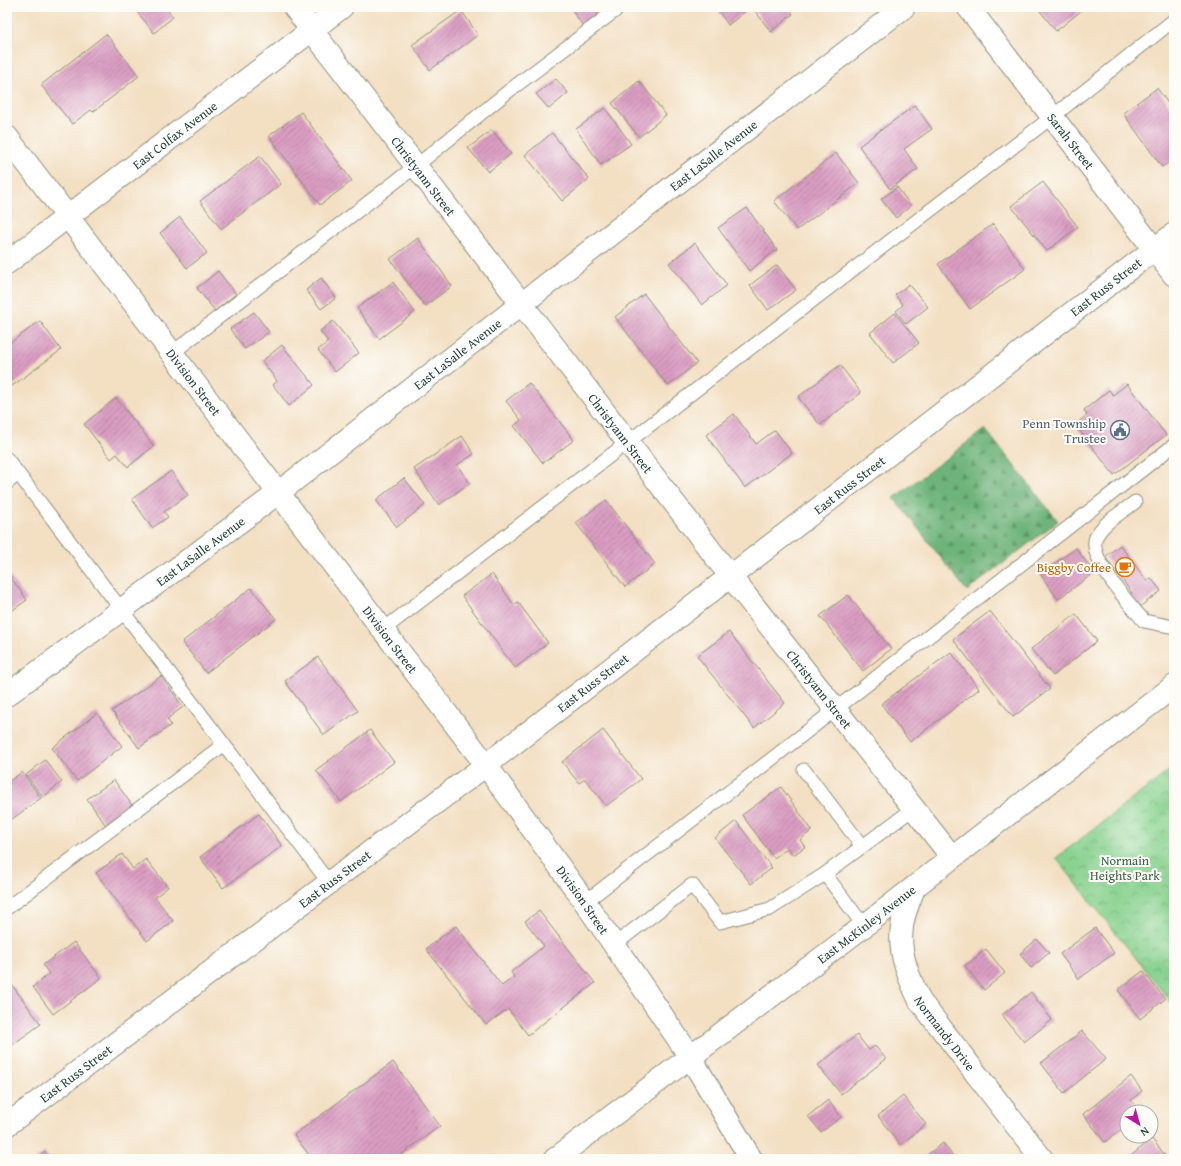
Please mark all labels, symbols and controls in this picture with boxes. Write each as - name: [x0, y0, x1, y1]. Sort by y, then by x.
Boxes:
- street label: East Colfax Avenue: [128, 97, 221, 174]
- street label: Sarah Street: [1043, 109, 1099, 174]
- street label: East LaSalle Avenue: [666, 115, 761, 196]
- street label: Christyann Street: [386, 132, 460, 221]
- street label: East Russ Street: [1066, 253, 1146, 321]
- street label: East LaSalle Avenue: [410, 314, 506, 394]
- street label: Division Street: [161, 345, 226, 420]
- street label: Christyann Street: [584, 390, 657, 478]
- place label: Penn Township Trustee: [1023, 414, 1106, 448]
- public building icon: Penn Township Trustee: [1109, 419, 1131, 441]
- street label: East Russ Street: [810, 451, 890, 519]
- street label: East LaSalle Avenue: [152, 512, 249, 591]
- cafe icon: Biggby Coffee: [1114, 556, 1136, 578]
- place label: Biggby Coffee: [1037, 558, 1111, 577]
- street label: Division Street: [358, 602, 422, 678]
- street label: Christyann Street: [782, 646, 857, 733]
- street label: East Russ Street: [553, 649, 633, 717]
- street label: East Russ Street: [295, 845, 375, 913]
- park label: Normain Heights Park: [1090, 851, 1160, 885]
- street label: Division Street: [552, 862, 614, 939]
- street label: East McKinley Avenue: [813, 880, 920, 968]
- street label: Normandy Drive: [909, 993, 980, 1075]
- street label: East Russ Street: [36, 1040, 116, 1107]
- north arrow: [1119, 1104, 1159, 1144]
- text: N: [1137, 1123, 1153, 1141]

